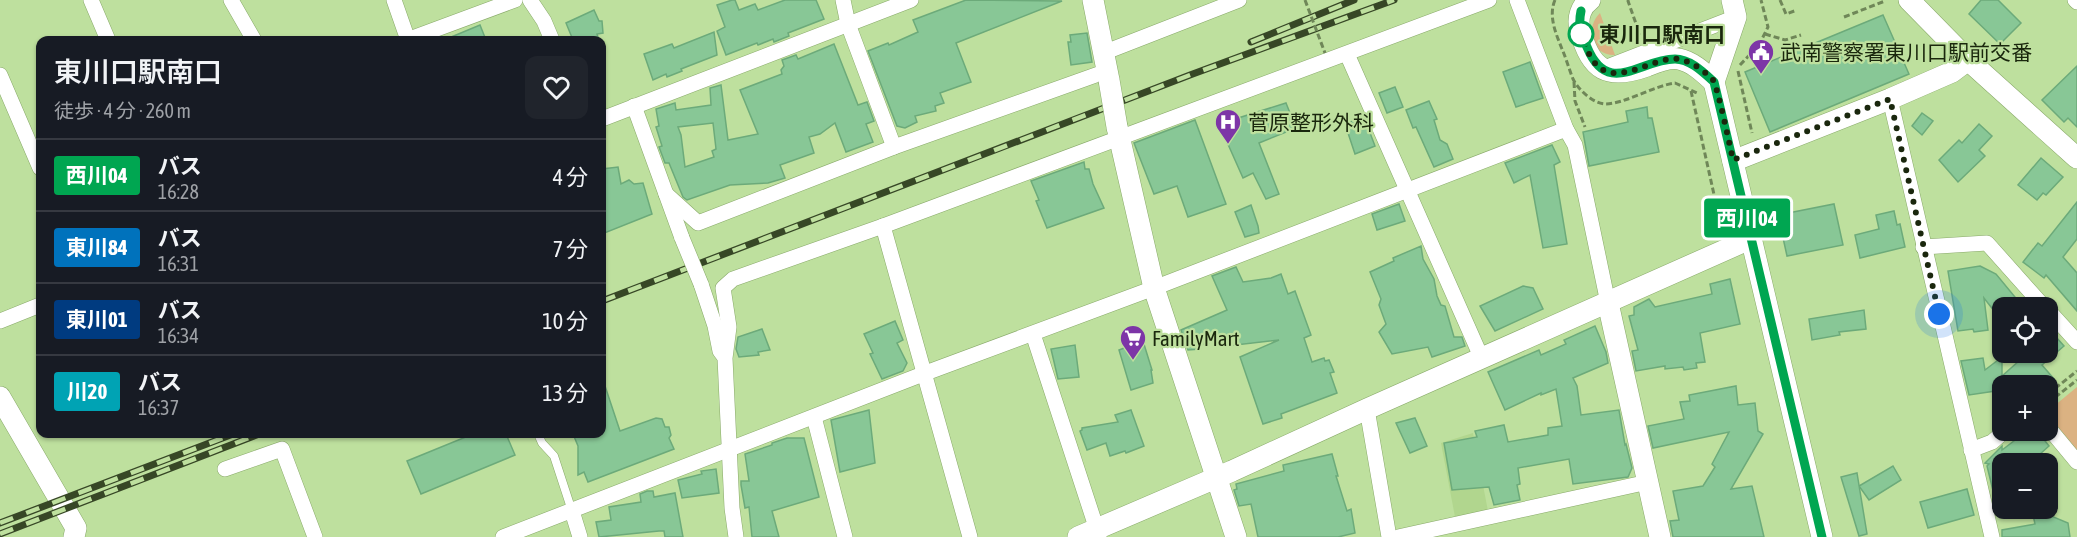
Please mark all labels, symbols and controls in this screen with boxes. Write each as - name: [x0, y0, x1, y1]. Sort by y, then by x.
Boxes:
- marker: 東川口駅南口: [1568, 21, 1594, 47]
- place label: 東川口駅南口: [1599, 22, 1725, 46]
- public building icon: 武南警察署東川口駅前交番: [1746, 37, 1776, 75]
- place label: 武南警察署東川口駅前交番: [1780, 40, 2032, 64]
- text: 東川口駅南口: [54, 56, 222, 88]
- button: heart: [525, 56, 588, 119]
- text: 徒歩 · 4 分 · 260 m: [54, 99, 191, 122]
- hospital icon: 菅原整形外科: [1213, 107, 1243, 145]
- place label: 菅原整形外科: [1248, 110, 1374, 134]
- text: バス: [158, 153, 202, 179]
- text: 西川04: [66, 163, 128, 187]
- text: 4 分: [553, 164, 588, 190]
- text: 16:28: [158, 180, 199, 203]
- line badge: 西川04: [1705, 198, 1789, 238]
- text: 西川04: [1716, 206, 1778, 230]
- text: バス: [158, 225, 202, 251]
- text: 東川84: [66, 235, 128, 259]
- text: 7 分: [553, 236, 588, 262]
- text: 16:31: [158, 252, 199, 275]
- text: バス: [158, 297, 202, 323]
- map controls: [1992, 297, 2058, 519]
- button: locate: [1992, 297, 2058, 363]
- your location: [1924, 299, 1954, 329]
- text: 東川01: [66, 307, 128, 331]
- text: 10 分: [542, 308, 588, 334]
- supermarket icon: FamilyMart: [1118, 323, 1148, 361]
- text: 16:34: [158, 324, 199, 347]
- place label: FamilyMart: [1152, 326, 1240, 350]
- text: バス: [138, 369, 182, 395]
- button: +: [1992, 375, 2058, 441]
- text: 川20: [67, 379, 107, 403]
- text: 13 分: [542, 380, 588, 406]
- text: 16:37: [138, 396, 179, 419]
- button: −: [1992, 453, 2058, 519]

